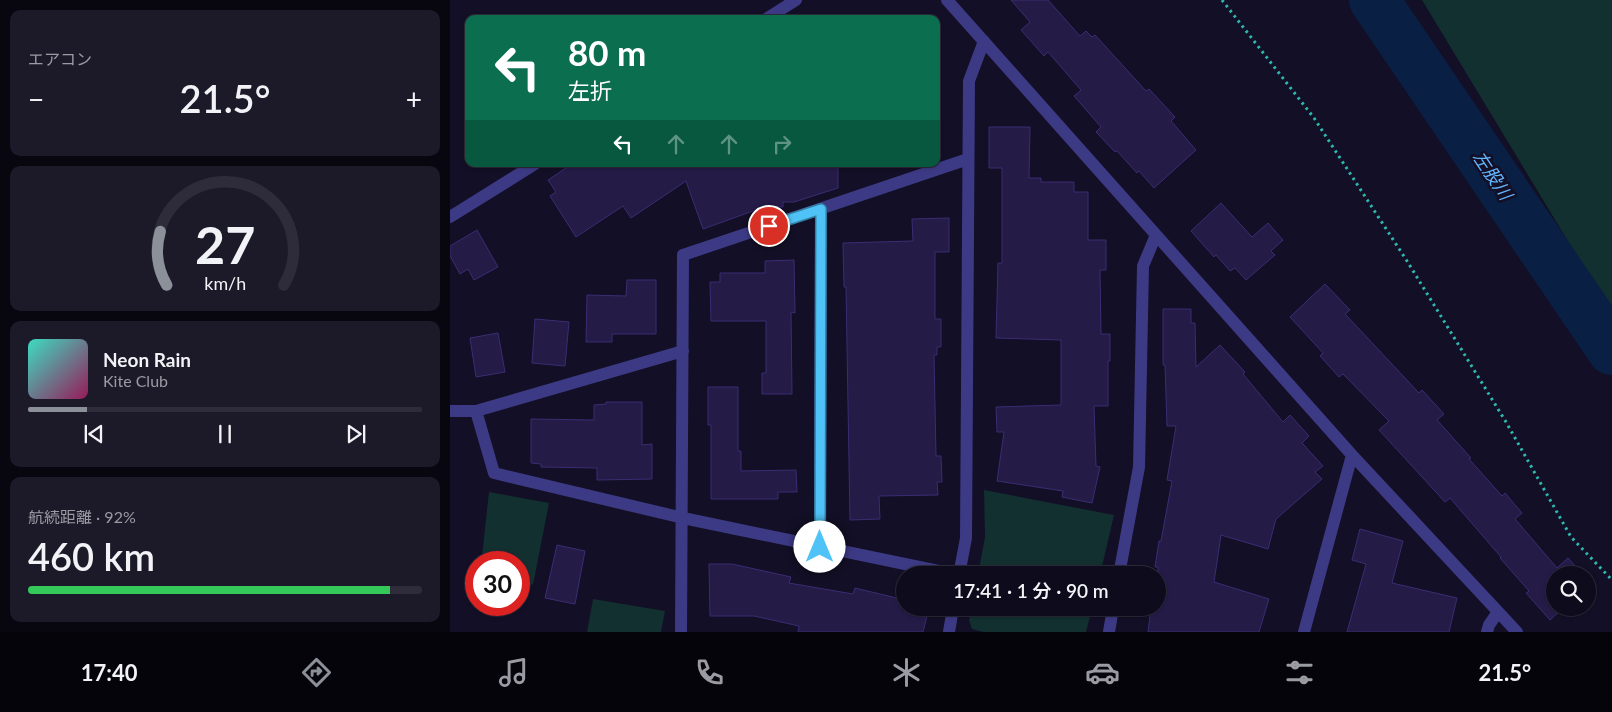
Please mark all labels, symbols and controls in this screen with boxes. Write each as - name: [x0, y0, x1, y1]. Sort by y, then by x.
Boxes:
- text: 80 m: [568, 31, 646, 73]
- icon: left: [485, 35, 550, 100]
- text: エアコン: [28, 49, 92, 68]
- text: 21.5°: [180, 75, 270, 121]
- text: 左折: [568, 77, 612, 104]
- text: −: [28, 82, 44, 116]
- text: +: [406, 82, 422, 116]
- icon: left: [609, 130, 637, 158]
- icon: ahead: [662, 130, 690, 158]
- icon: ahead: [715, 130, 743, 158]
- icon: right: [768, 130, 796, 158]
- water label: 左股川: [1469, 146, 1518, 205]
- pin: [748, 205, 790, 247]
- icon: arrive: [755, 212, 783, 240]
- text: 27: [195, 213, 255, 275]
- text: km/h: [204, 272, 246, 294]
- text: Neon Rain: [103, 348, 191, 371]
- text: Kite Club: [103, 371, 168, 390]
- icon: previous: [80, 420, 108, 448]
- icon: pause: [211, 420, 239, 448]
- icon: next: [342, 420, 370, 448]
- text: 航続距離 · 92%: [28, 507, 136, 526]
- position arrow: [793, 520, 845, 572]
- text: 460 km: [28, 533, 155, 579]
- speed limit sign: 30: [465, 551, 530, 616]
- map controls: [1546, 566, 1596, 616]
- button: search: [1546, 566, 1596, 616]
- text: 17:41 · 1 分 · 90 m: [953, 579, 1109, 602]
- icon: directions: [299, 655, 334, 690]
- icon: music: [496, 655, 531, 690]
- icon: phone: [692, 655, 727, 690]
- icon: climate: [889, 655, 924, 690]
- icon: car: [1085, 655, 1120, 690]
- icon: filters: [1282, 655, 1317, 690]
- text: 17:40: [81, 659, 138, 686]
- text: 21.5°: [1479, 659, 1531, 686]

